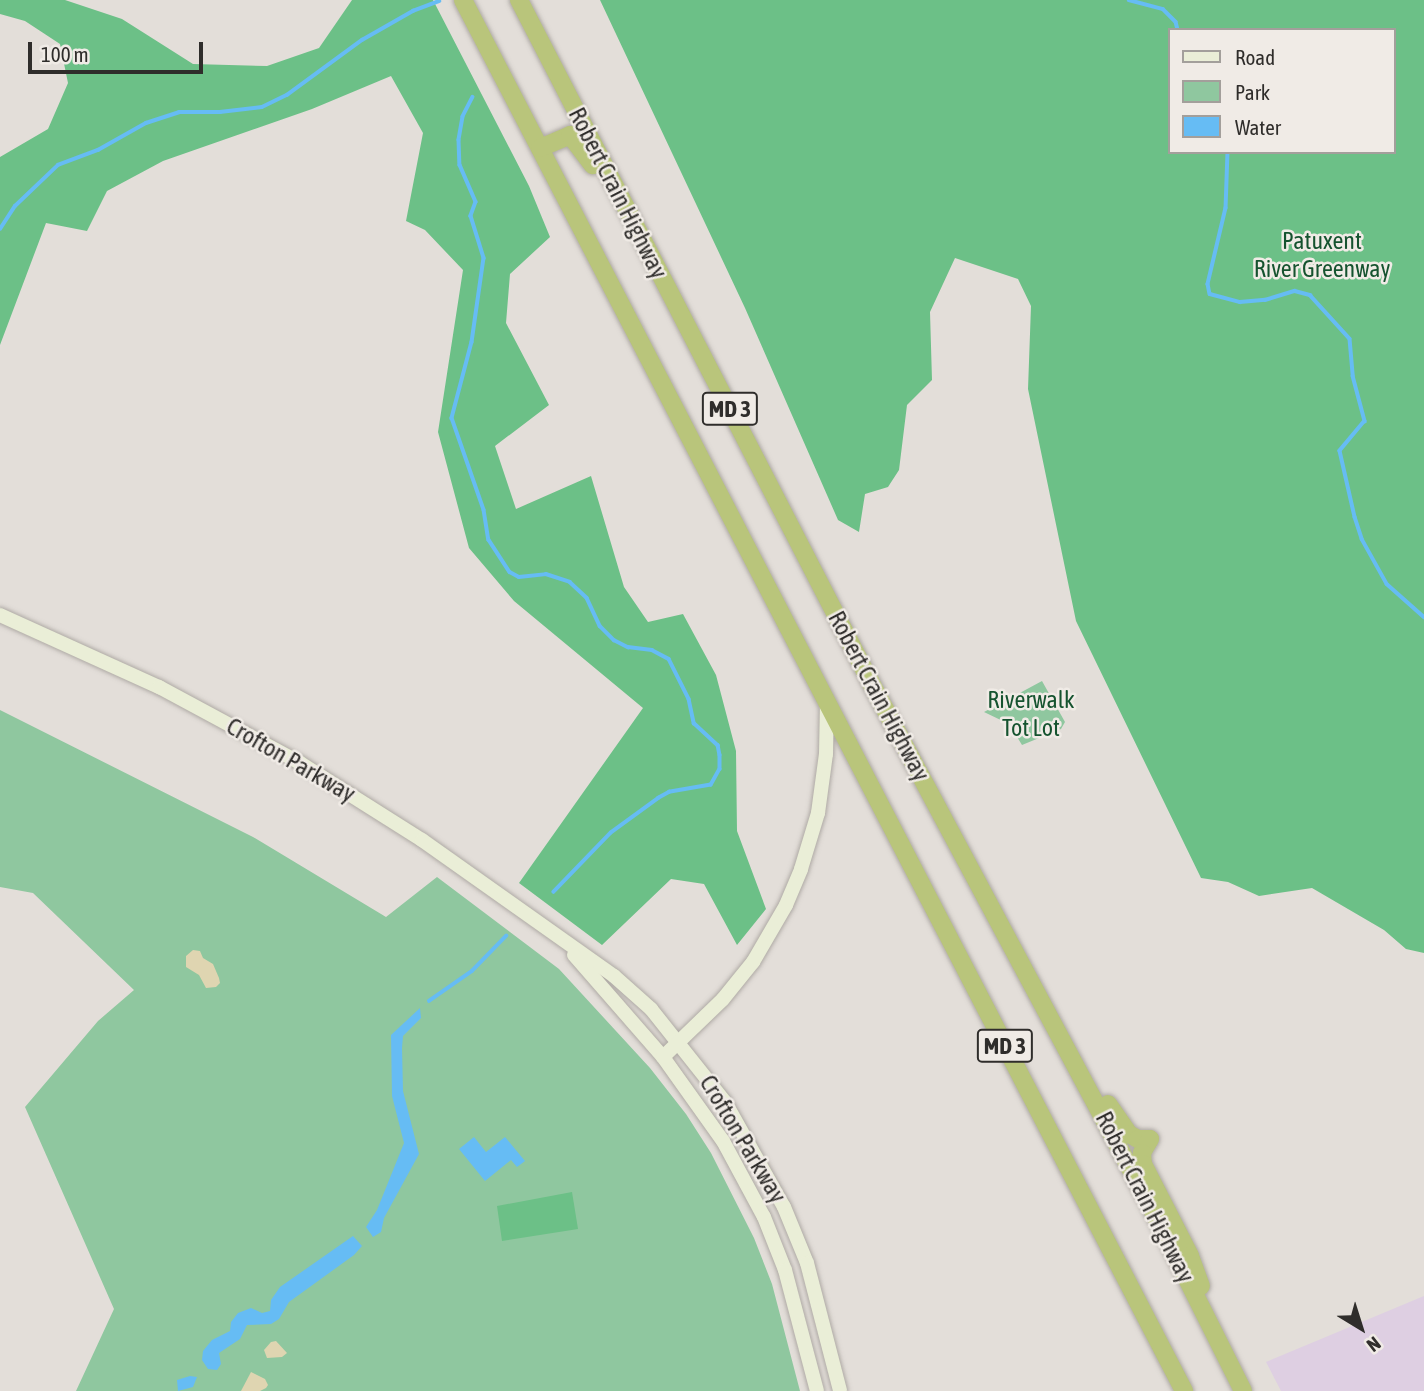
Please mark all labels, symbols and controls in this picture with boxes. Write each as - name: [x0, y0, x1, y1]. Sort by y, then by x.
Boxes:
- scale bar: [32, 28, 206, 72]
- legend: [1168, 28, 1396, 154]
- text: 100 m: [41, 42, 89, 66]
- text: Road: [1235, 45, 1275, 69]
- text: Park: [1235, 80, 1270, 104]
- street label: Robert Crain Highway: [562, 103, 674, 283]
- text: Water: [1235, 115, 1281, 139]
- park label: Patuxent River Greenway: [1254, 227, 1390, 283]
- road number: MD 3: [700, 390, 760, 428]
- street label: Robert Crain Highway: [822, 606, 936, 786]
- park label: Riverwalk Tot Lot: [987, 686, 1075, 742]
- street label: Crofton Parkway: [221, 712, 361, 808]
- road number: MD 3: [975, 1026, 1035, 1065]
- street label: Crofton Parkway: [694, 1070, 792, 1208]
- street label: Robert Crain Highway: [1089, 1107, 1201, 1287]
- north arrow: [1326, 1293, 1396, 1363]
- text: N: [1363, 1332, 1385, 1357]

